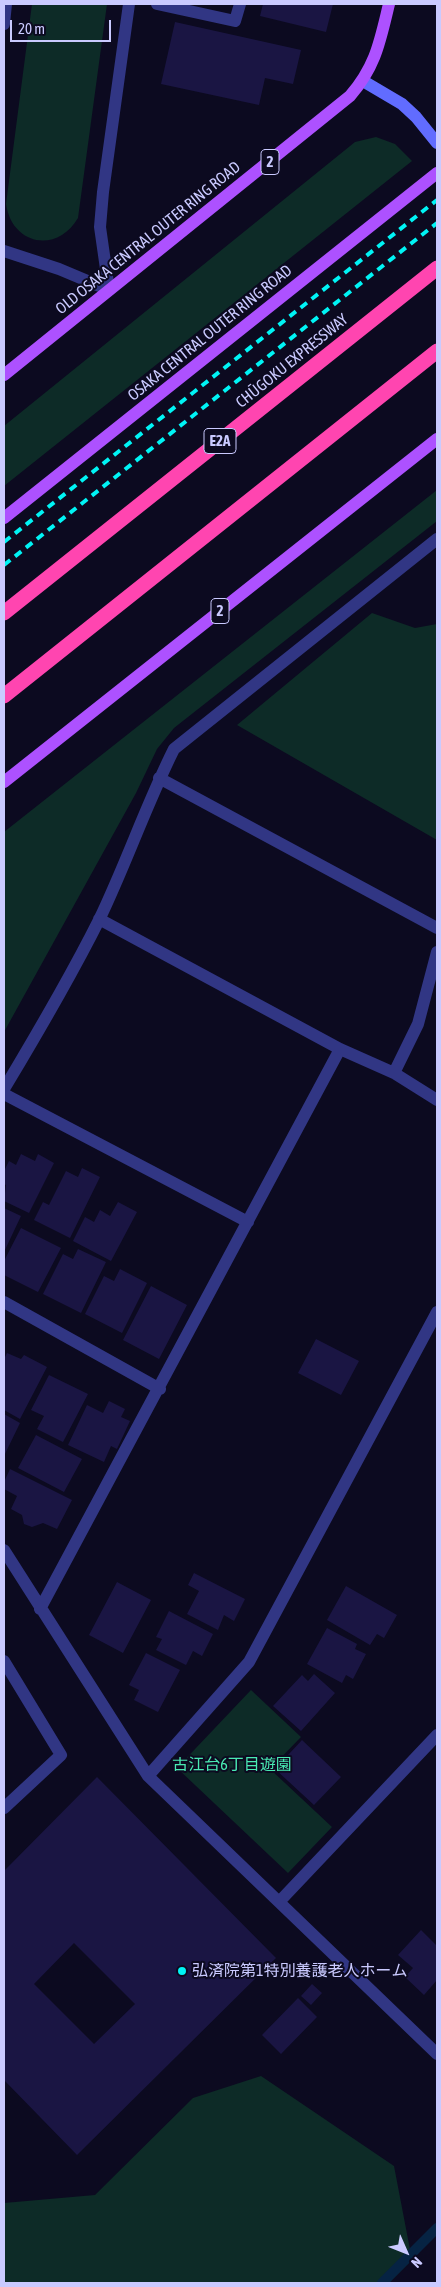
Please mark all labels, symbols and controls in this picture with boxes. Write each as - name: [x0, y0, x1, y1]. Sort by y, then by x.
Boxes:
- scale bar: [12, 10, 114, 42]
- text: 20 m: [18, 20, 45, 37]
- road number: 2: [261, 150, 279, 174]
- street label: OLD OSAKA CENTRAL OUTER RING ROAD: [52, 157, 244, 319]
- street label: OSAKA CENTRAL OUTER RING ROAD: [124, 261, 296, 405]
- street label: CHŪGOKU EXPRESSWAY: [232, 310, 352, 412]
- road number: E2A: [204, 428, 236, 454]
- road number: 2: [211, 598, 229, 624]
- park label: 古江台6丁目遊園: [172, 1755, 292, 1775]
- place label: 弘済院第1特別養護老人ホーム: [192, 1961, 408, 1981]
- marker: 弘済院第1特別養護老人ホーム: [176, 1965, 188, 1977]
- north arrow: [381, 2227, 431, 2277]
- text: N: [408, 2254, 425, 2271]

